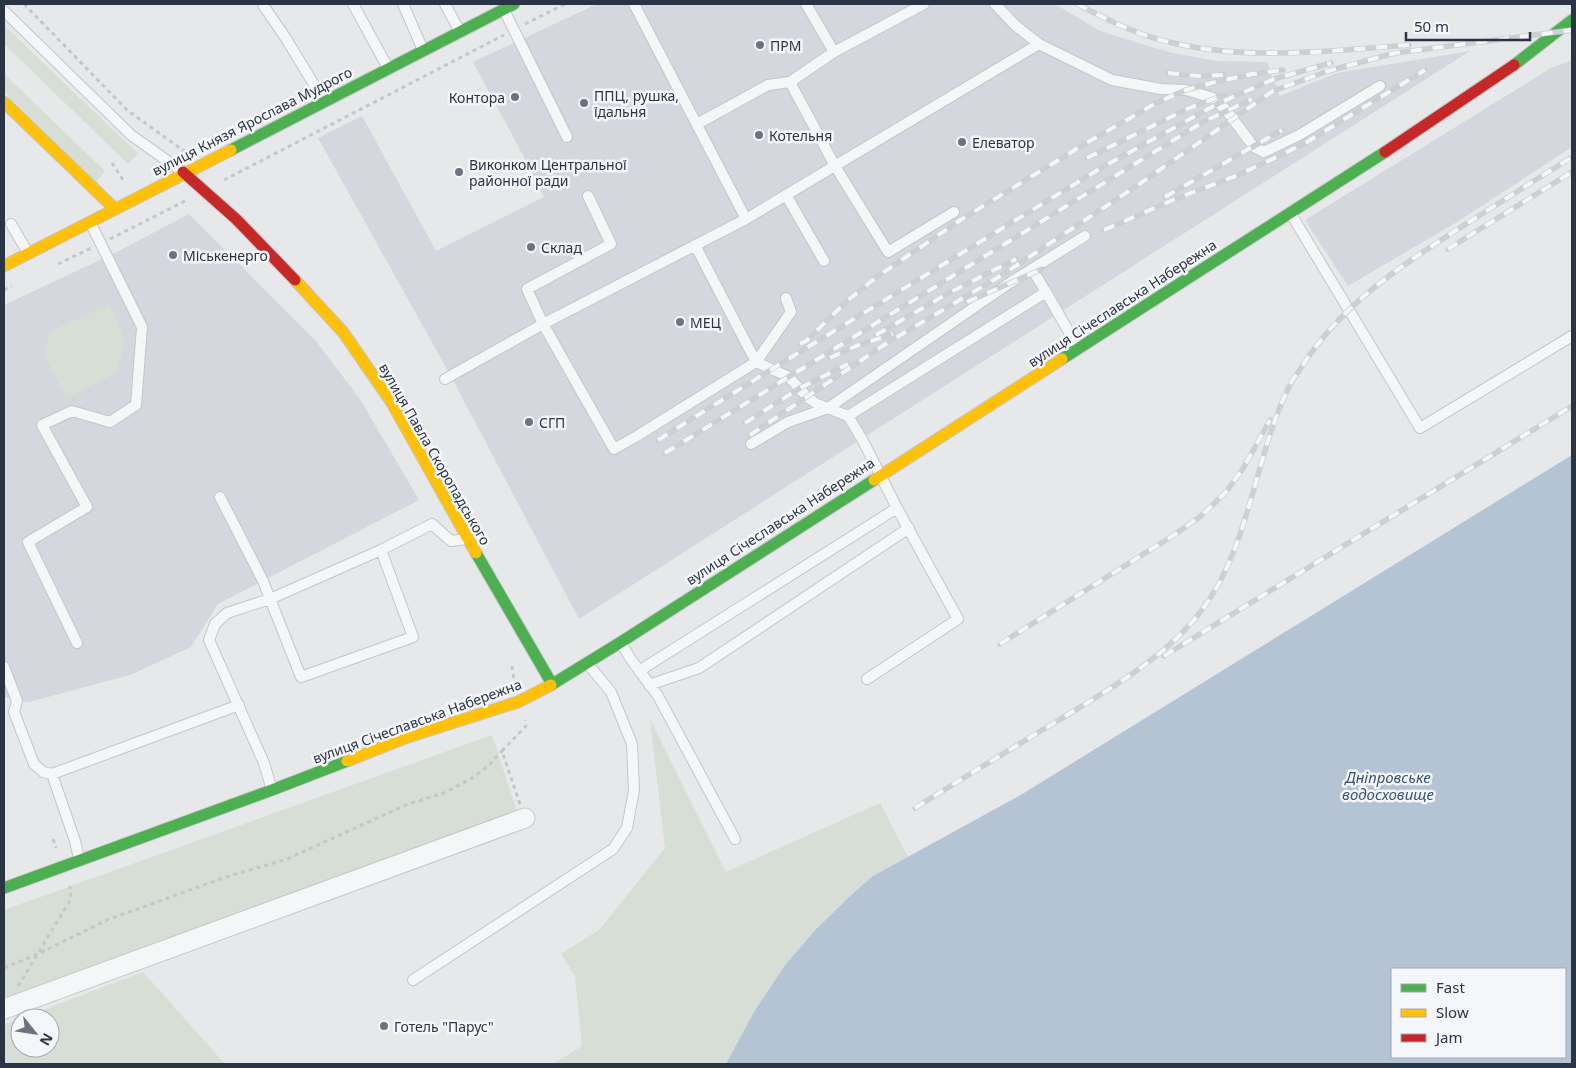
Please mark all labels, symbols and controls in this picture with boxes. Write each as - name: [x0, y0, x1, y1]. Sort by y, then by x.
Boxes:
- scale bar: [1406, 10, 1530, 42]
- text: 50 m: [1414, 16, 1449, 36]
- place label: ПРМ: [770, 36, 801, 55]
- marker: ПРМ: [754, 39, 766, 51]
- street label: вулиця Князя Ярослава Мудрого: [149, 62, 355, 180]
- place label: ППЦ, рушка, їдальня: [594, 86, 679, 121]
- place label: Контора: [449, 88, 505, 107]
- marker: Контора: [509, 91, 521, 103]
- marker: ППЦ, рушка, їдальня: [578, 97, 590, 109]
- place label: Котельня: [769, 126, 832, 145]
- marker: Котельня: [753, 129, 765, 141]
- place label: Елеватор: [972, 133, 1034, 152]
- marker: Елеватор: [956, 136, 968, 148]
- place label: Виконком Центральної районної ради: [469, 155, 627, 190]
- marker: Виконком Центральної районної ради: [453, 166, 465, 178]
- street label: вулиця Січеславська Набережна: [1024, 235, 1220, 371]
- place label: Склад: [541, 238, 582, 257]
- marker: Склад: [525, 241, 537, 253]
- place label: Міськенерго: [183, 246, 268, 265]
- marker: Міськенерго: [167, 249, 179, 261]
- place label: МЕЦ: [690, 313, 721, 332]
- marker: МЕЦ: [674, 316, 686, 328]
- street label: вулиця Павла Скоропадського: [375, 359, 495, 549]
- place label: СГП: [539, 413, 565, 432]
- marker: СГП: [523, 416, 535, 428]
- street label: вулиця Січеславська Набережна: [682, 453, 878, 589]
- street label: вулиця Січеславська Набережна: [310, 674, 524, 768]
- water label: Дніпровське водосховище: [1342, 767, 1435, 804]
- legend: [1391, 968, 1566, 1058]
- text: Fast: [1436, 977, 1465, 997]
- text: Slow: [1436, 1002, 1469, 1022]
- north arrow: [10, 1008, 60, 1058]
- place label: Готель "Парус": [394, 1017, 494, 1036]
- marker: Готель "Парус": [378, 1020, 390, 1032]
- text: Jam: [1434, 1027, 1463, 1047]
- text: N: [36, 1030, 58, 1049]

